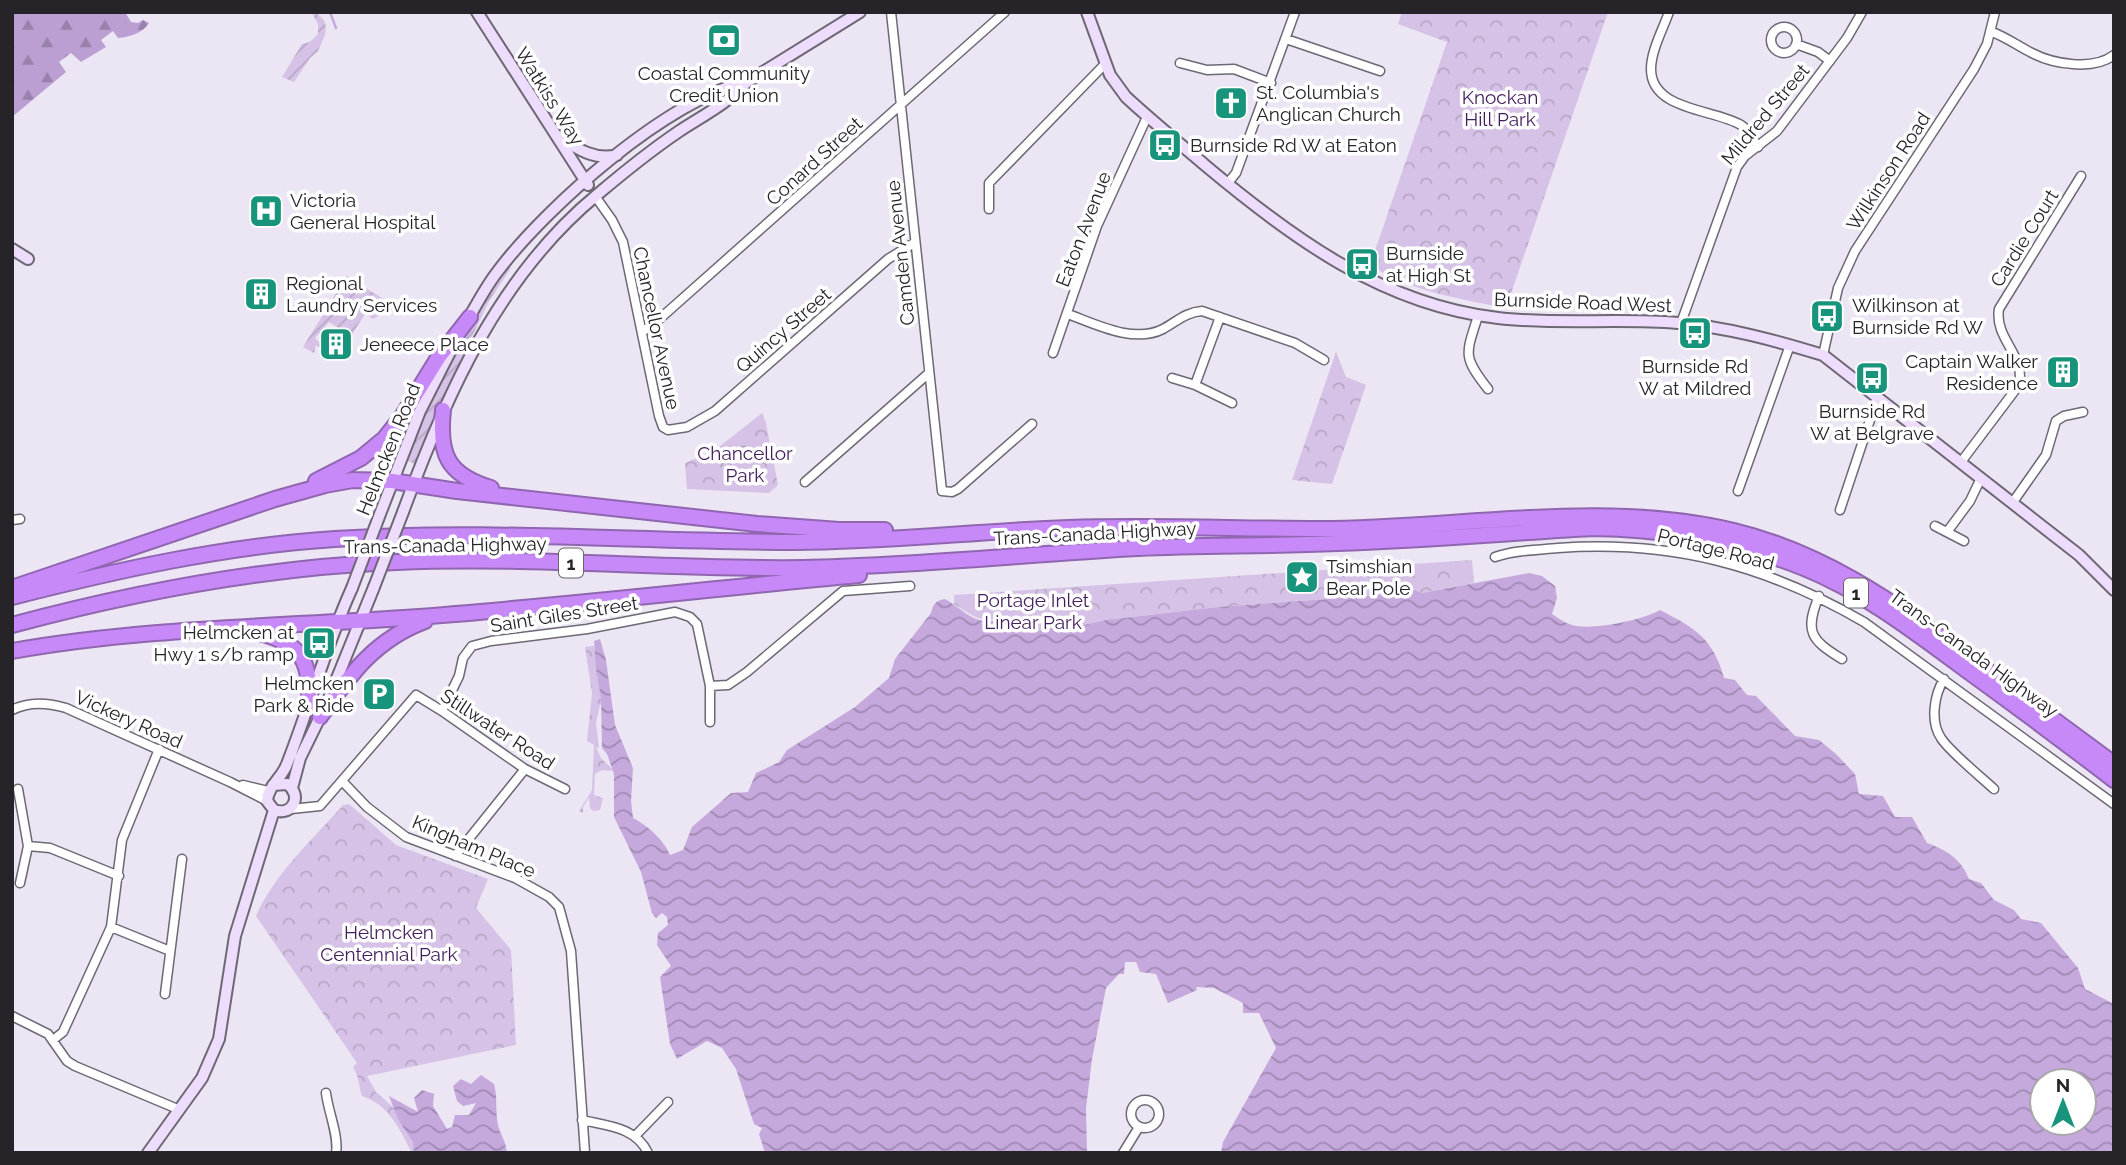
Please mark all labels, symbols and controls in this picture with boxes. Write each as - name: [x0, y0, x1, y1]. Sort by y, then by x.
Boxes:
- bank icon: Coastal Community Credit Union: [705, 21, 743, 59]
- street label: Watkiss Way: [511, 43, 589, 149]
- street label: Mildred Street: [1717, 59, 1814, 169]
- place label: Coastal Community Credit Union: [638, 62, 810, 106]
- place label: St. Columbia's Anglican Church: [1256, 81, 1401, 125]
- church icon: St. Columbia's Anglican Church: [1212, 84, 1250, 122]
- park label: Knockan Hill Park: [1462, 86, 1538, 130]
- street label: Wilkinson Road: [1842, 108, 1934, 234]
- street label: Conard Street: [761, 112, 867, 210]
- bus stop icon: Burnside Rd W at Eaton: [1146, 126, 1184, 164]
- place label: Burnside Rd W at Eaton: [1190, 134, 1397, 156]
- street label: Eaton Avenue: [1051, 168, 1115, 290]
- street label: Camden Avenue: [881, 179, 919, 327]
- street label: Cardie Court: [1985, 185, 2063, 291]
- place label: Victoria General Hospital: [290, 189, 436, 233]
- hospital icon: Victoria General Hospital: [247, 192, 285, 230]
- place label: Burnside at High St: [1386, 242, 1472, 286]
- street label: Chancellor Avenue: [629, 245, 685, 411]
- bus stop icon: Burnside at High St: [1343, 245, 1381, 283]
- place label: Regional Laundry Services: [286, 272, 437, 316]
- building icon: Regional Laundry Services: [242, 275, 280, 313]
- street label: Quincy Street: [731, 282, 835, 377]
- street label: Burnside Road West: [1494, 288, 1673, 316]
- place label: Wilkinson at Burnside Rd W: [1852, 294, 1983, 338]
- bus stop icon: Wilkinson at Burnside Rd W: [1808, 297, 1846, 335]
- bus stop icon: Burnside Rd W at Mildred: [1676, 314, 1714, 352]
- building icon: Jeneece Place: [317, 325, 355, 363]
- place label: Jeneece Place: [360, 333, 489, 355]
- place label: Captain Walker Residence: [1905, 350, 2038, 394]
- building icon: Captain Walker Residence: [2044, 353, 2082, 391]
- place label: Burnside Rd W at Mildred: [1639, 355, 1751, 399]
- bus stop icon: Burnside Rd W at Belgrave: [1853, 359, 1891, 397]
- street label: Helmcken Road: [352, 380, 424, 518]
- place label: Burnside Rd W at Belgrave: [1810, 400, 1934, 444]
- park label: Chancellor Park: [697, 442, 793, 486]
- street label: Trans-Canada Highway: [993, 517, 1197, 549]
- street label: Portage Road: [1655, 524, 1777, 574]
- street label: Trans-Canada Highway: [343, 532, 547, 558]
- road number: 1: [559, 548, 583, 578]
- place label: Tsimshian Bear Pole: [1326, 555, 1412, 599]
- place icon: Tsimshian Bear Pole: [1283, 558, 1321, 596]
- road number: 1: [1844, 578, 1868, 608]
- street label: Trans-Canada Highway: [1885, 584, 2063, 722]
- park label: Portage Inlet Linear Park: [977, 589, 1090, 633]
- street label: Saint Giles Street: [489, 591, 640, 637]
- place label: Helmcken at Hwy 1 s/b ramp: [154, 621, 295, 665]
- bus stop icon: Helmcken at Hwy 1 s/b ramp: [300, 624, 338, 662]
- place label: Helmcken Park & Ride: [253, 672, 354, 716]
- parking icon: Helmcken Park & Ride: [360, 675, 398, 713]
- street label: Stillwater Road: [437, 684, 559, 774]
- street label: Vickery Road: [72, 686, 186, 752]
- street label: Kingham Place: [409, 810, 539, 882]
- park label: Helmcken Centennial Park: [320, 921, 458, 965]
- north arrow: [2028, 1067, 2098, 1137]
- text: N: [2056, 1074, 2070, 1096]

